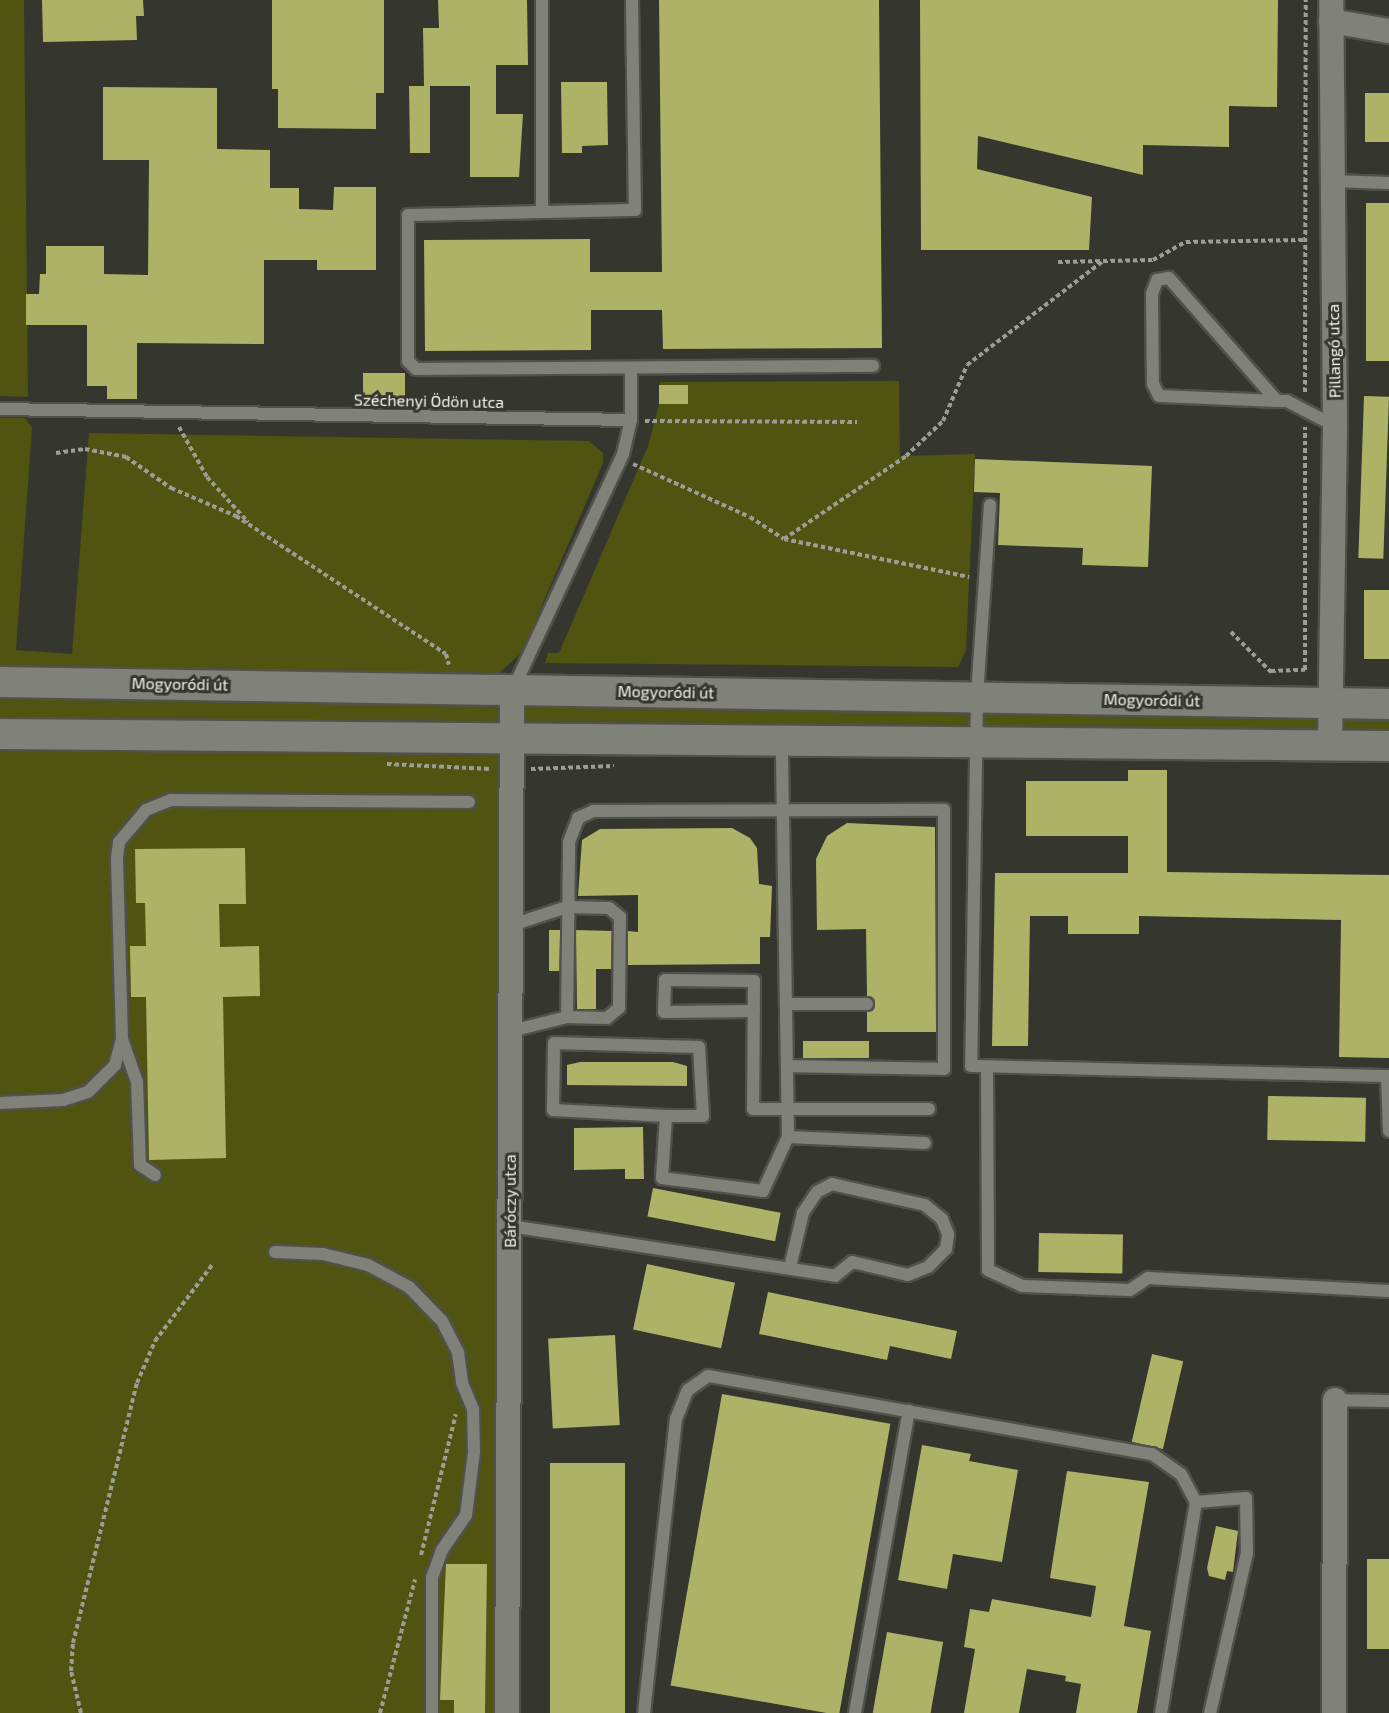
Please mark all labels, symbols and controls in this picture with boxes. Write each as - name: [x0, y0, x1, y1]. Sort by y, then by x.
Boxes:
- street label: Pillangó utca: [1324, 304, 1344, 398]
- street label: Széchenyi Ödön utca: [354, 390, 504, 412]
- street label: Mogyoródi út: [131, 674, 229, 694]
- street label: Mogyoródi út: [617, 682, 715, 702]
- street label: Mogyoródi út: [1103, 690, 1201, 710]
- street label: Báróczy utca: [500, 1154, 520, 1248]

